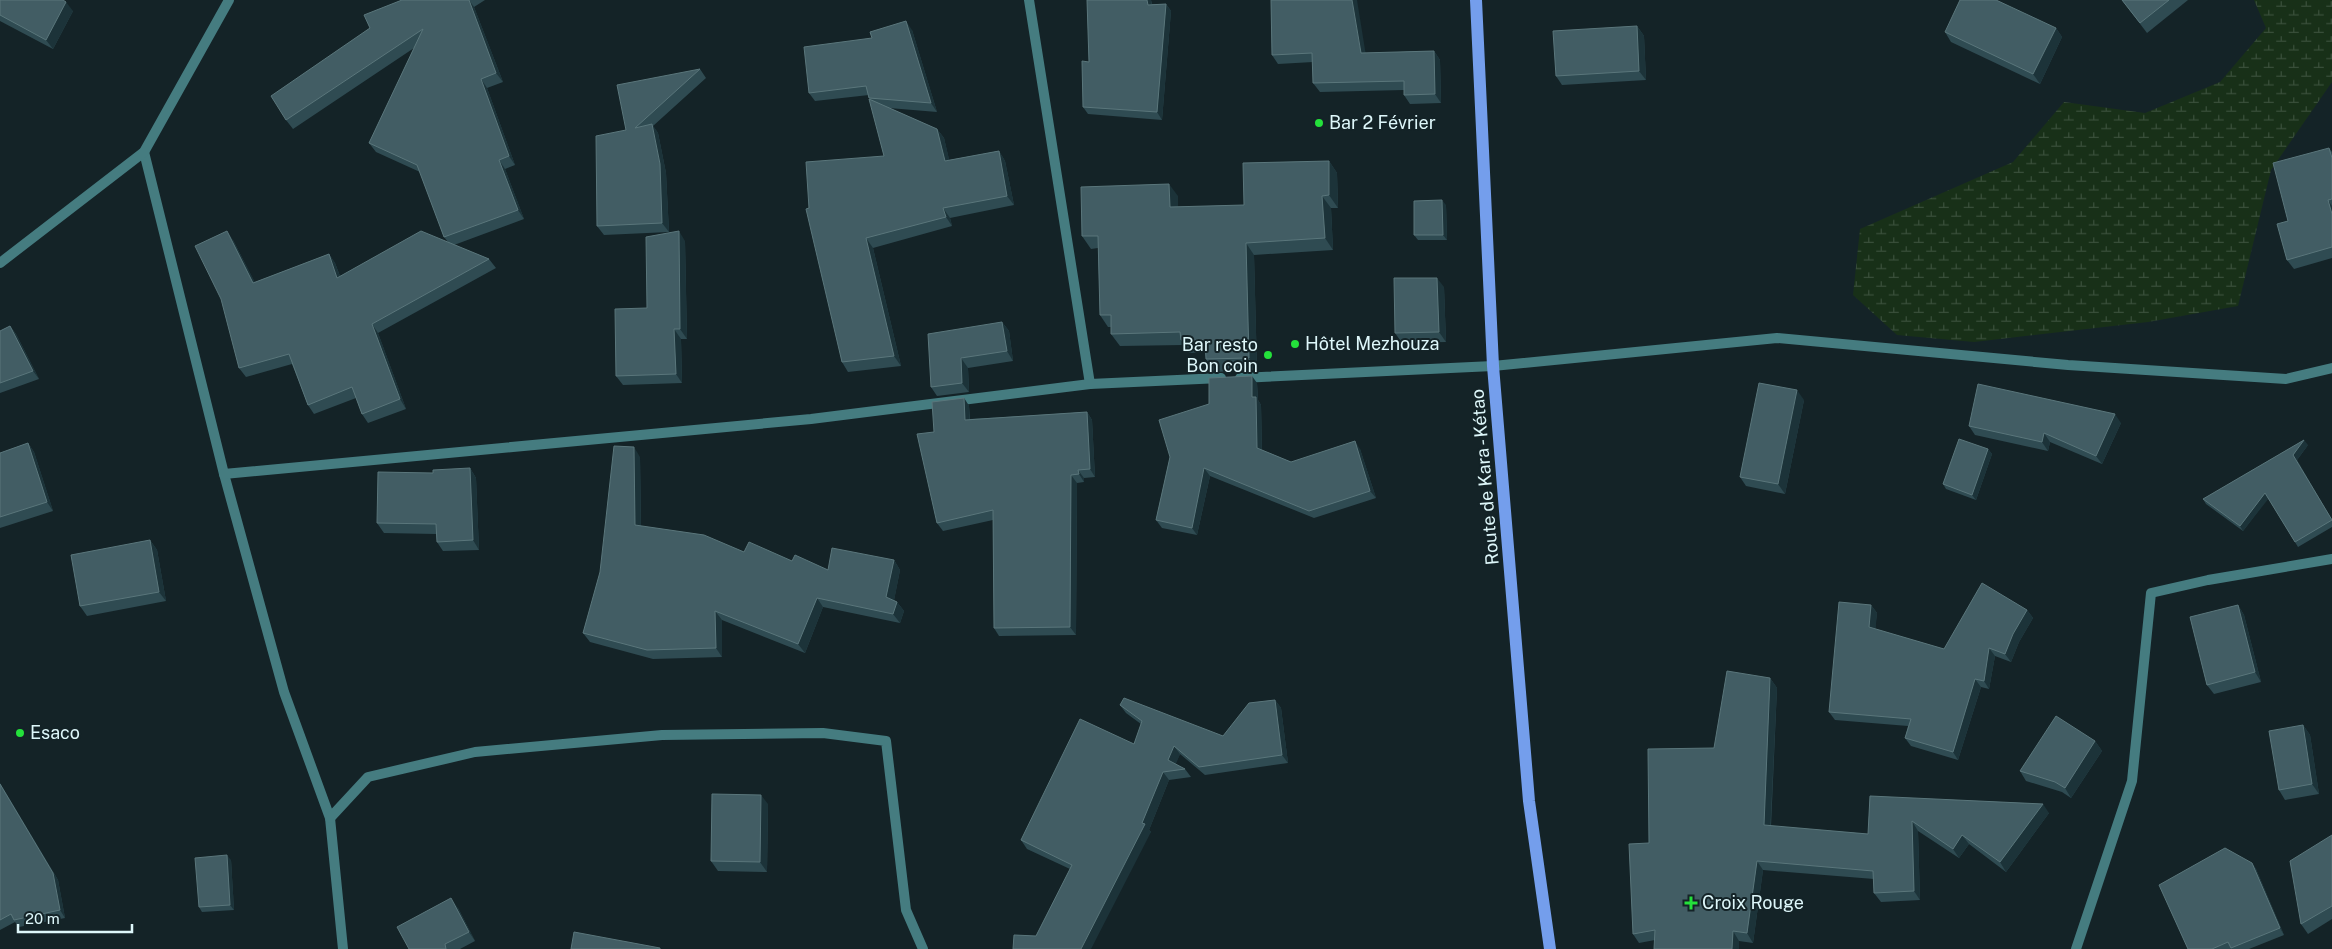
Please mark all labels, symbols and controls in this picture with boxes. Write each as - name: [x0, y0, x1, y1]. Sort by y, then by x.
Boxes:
- place label: Bar 2 Février: [1329, 112, 1436, 133]
- marker: Bar 2 Février: [1313, 117, 1325, 129]
- place label: Hôtel Mezhouza: [1305, 333, 1439, 354]
- place label: Bar resto Bon coin: [1182, 334, 1258, 376]
- marker: Hôtel Mezhouza: [1289, 338, 1301, 350]
- marker: Bar resto Bon coin: [1262, 349, 1274, 361]
- street label: Route de Kara - Kétao: [1466, 388, 1503, 566]
- place label: Esaco: [30, 722, 80, 743]
- marker: Esaco: [14, 727, 26, 739]
- place label: Croix Rouge: [1702, 892, 1804, 913]
- marker: Croix Rouge: [1684, 896, 1698, 910]
- scale bar: [18, 902, 131, 934]
- text: 20 m: [25, 910, 60, 927]

